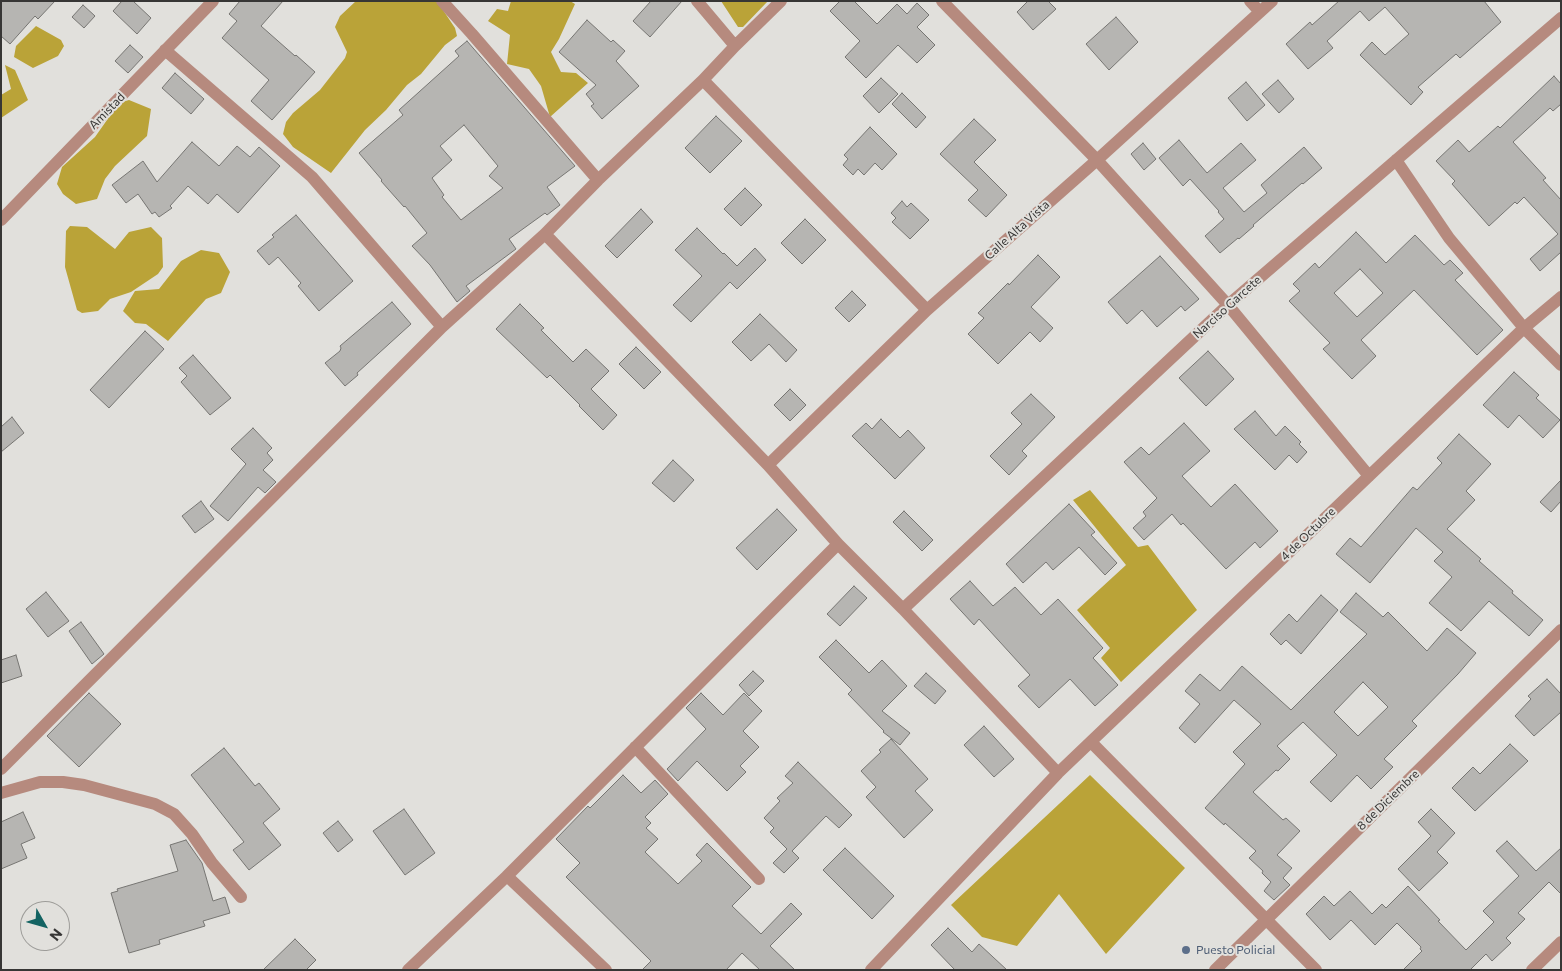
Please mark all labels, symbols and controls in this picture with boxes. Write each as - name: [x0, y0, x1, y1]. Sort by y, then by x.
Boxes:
- street label: Amistad: [86, 90, 128, 132]
- street label: Calle Alta Vista: [982, 197, 1052, 263]
- street label: Narciso Garcete: [1190, 273, 1264, 341]
- street label: 4 de Octubre: [1278, 504, 1338, 564]
- street label: 8 de Diciembre: [1354, 767, 1422, 833]
- north arrow: [20, 901, 70, 951]
- text: N: [46, 926, 66, 944]
- place label: Puesto Policial: [1196, 943, 1275, 957]
- marker: Puesto Policial: [1180, 944, 1192, 956]

